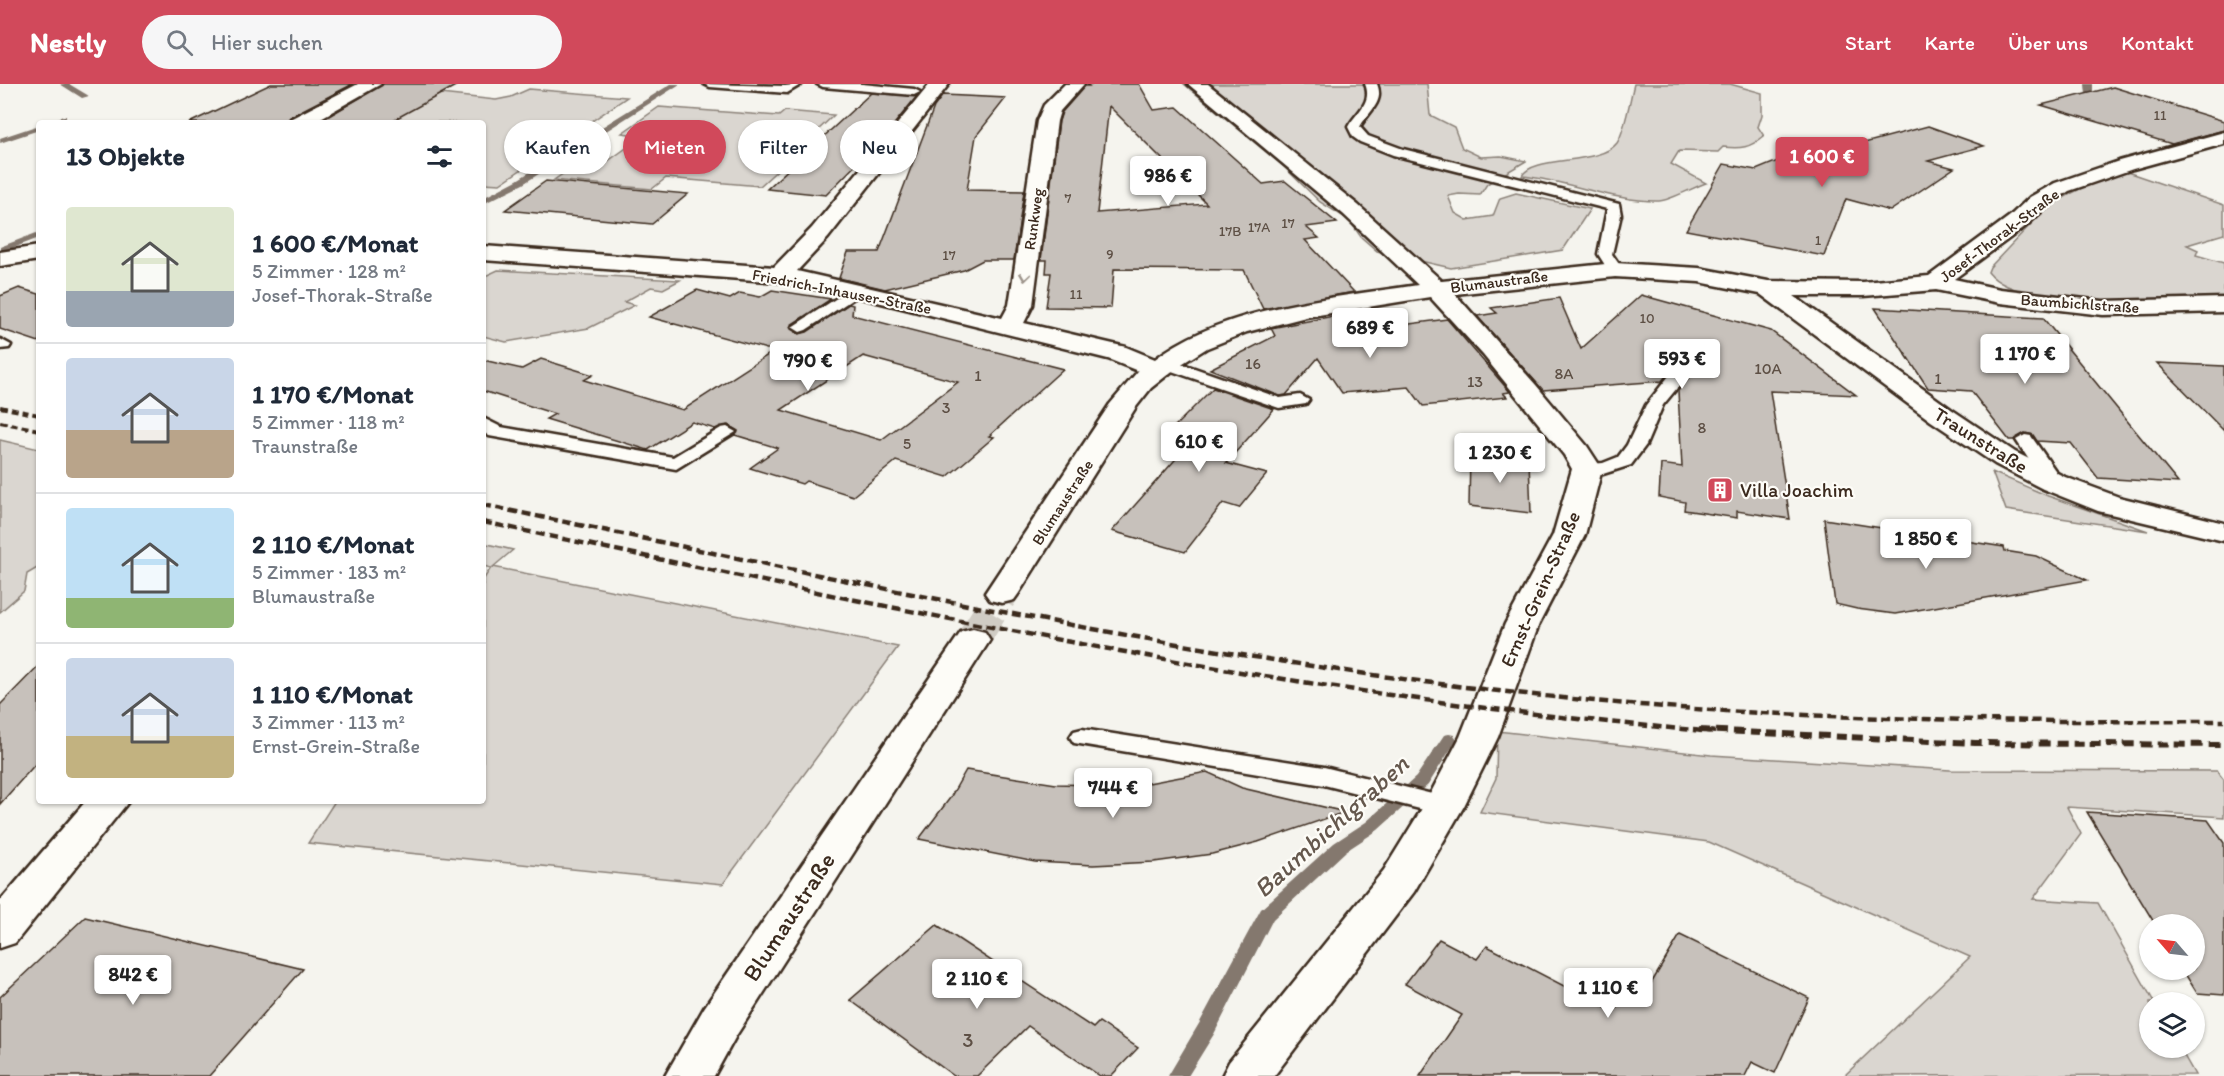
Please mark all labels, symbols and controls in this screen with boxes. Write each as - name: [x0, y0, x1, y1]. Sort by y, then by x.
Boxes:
- search box: [142, 15, 562, 69]
- text: Nestly: [30, 25, 106, 59]
- icon: search: [163, 26, 196, 59]
- text: Hier suchen: [211, 29, 323, 56]
- text: Start: [1845, 30, 1891, 55]
- text: Karte: [1924, 30, 1975, 55]
- text: Über uns: [2008, 30, 2088, 55]
- text: Kontakt: [2121, 30, 2194, 55]
- house number: 11: [2154, 107, 2167, 124]
- chip: Kaufen: [504, 120, 611, 174]
- chip: Mieten: [623, 120, 726, 174]
- chip: Filter: [738, 120, 828, 174]
- chip: Neu: [840, 120, 918, 174]
- pin: 1 600 €: [1767, 137, 1877, 188]
- text: 13 Objekte: [66, 140, 185, 172]
- icon: filters: [423, 140, 456, 173]
- text: 1 600 €: [1790, 144, 1854, 168]
- pin: 986 €: [1126, 156, 1210, 207]
- text: 986 €: [1144, 163, 1192, 187]
- street label: Josef-Thorak-Straße: [1936, 184, 2063, 286]
- street label: Runkweg: [1020, 186, 1047, 251]
- house number: 7: [1065, 190, 1072, 207]
- house number: 17: [1281, 215, 1295, 232]
- house number: 17A: [1248, 219, 1270, 236]
- house number: 17B: [1219, 223, 1241, 240]
- text: 1 600 €/Monat: [252, 227, 418, 259]
- icon: home: [114, 231, 186, 303]
- house number: 1: [1815, 232, 1822, 249]
- house number: 9: [1106, 246, 1114, 263]
- house number: 17: [942, 247, 956, 264]
- text: 5 Zimmer · 128 m²: [252, 259, 406, 283]
- street label: Friedrich-Inhauser-Straße: [751, 265, 933, 318]
- street label: Blumaustraße: [1449, 266, 1549, 297]
- one-way arrow: [1019, 273, 1031, 282]
- text: Josef-Thorak-Straße: [252, 283, 433, 307]
- house number: 11: [1070, 286, 1083, 303]
- street label: Baumbichlstraße: [2020, 290, 2140, 317]
- pin: 689 €: [1328, 308, 1412, 359]
- house number: 10: [1639, 310, 1655, 327]
- text: 689 €: [1346, 315, 1394, 339]
- pin: 1 170 €: [1970, 334, 2080, 385]
- pin: 593 €: [1640, 339, 1724, 390]
- pin: 790 €: [766, 341, 850, 392]
- text: 1 170 €: [1994, 341, 2056, 365]
- text: 593 €: [1658, 346, 1706, 370]
- text: 790 €: [784, 348, 832, 372]
- house number: 16: [1245, 354, 1261, 373]
- house number: 10A: [1754, 359, 1782, 378]
- house number: 8A: [1554, 364, 1574, 383]
- house number: 1: [974, 366, 982, 385]
- house number: 1: [1934, 369, 1942, 388]
- house number: 13: [1467, 372, 1483, 391]
- text: 1 170 €/Monat: [252, 378, 414, 410]
- icon: home: [114, 382, 186, 454]
- house number: 3: [942, 398, 951, 417]
- street label: Traunstraße: [1930, 402, 2032, 478]
- text: 5 Zimmer · 118 m²: [252, 410, 405, 434]
- house number: 8: [1698, 418, 1707, 437]
- pin: 610 €: [1157, 422, 1241, 473]
- text: 610 €: [1175, 429, 1223, 453]
- pin: 1 230 €: [1445, 433, 1555, 484]
- text: Traunstraße: [252, 434, 358, 458]
- house number: 5: [903, 434, 911, 453]
- text: 1 230 €: [1468, 440, 1532, 464]
- street label: Blumaustraße: [1028, 456, 1097, 549]
- building icon: Villa Joachim: [1705, 475, 1735, 505]
- place label: Villa Joachim: [1740, 478, 1854, 502]
- street label: Ernst-Grein-Straße: [1495, 507, 1585, 671]
- pin: 1 850 €: [1871, 519, 1981, 570]
- text: 1 850 €: [1894, 526, 1958, 550]
- text: 2 110 €/Monat: [252, 528, 414, 560]
- icon: home: [114, 532, 186, 604]
- text: 5 Zimmer · 183 m²: [252, 560, 406, 584]
- text: Blumaustraße: [252, 584, 375, 608]
- text: 1 110 €/Monat: [252, 678, 413, 710]
- icon: home: [114, 682, 186, 754]
- text: 3 Zimmer · 113 m²: [252, 710, 405, 734]
- text: Ernst-Grein-Straße: [252, 734, 420, 758]
- water label: Baumbichlgraben: [1247, 748, 1415, 904]
- pin: 744 €: [1071, 768, 1155, 819]
- text: 744 €: [1088, 775, 1138, 799]
- street label: Blumaustraße: [736, 847, 841, 986]
- north arrow: [2139, 914, 2205, 980]
- map controls: [2139, 914, 2205, 1058]
- pin: 842 €: [91, 955, 175, 1006]
- pin: 2 110 €: [922, 959, 1032, 1010]
- text: 842 €: [108, 962, 158, 986]
- text: 2 110 €: [946, 966, 1008, 990]
- pin: 1 110 €: [1553, 968, 1663, 1019]
- text: 1 110 €: [1578, 975, 1638, 999]
- button: layers: [2139, 992, 2205, 1058]
- house number: 3: [963, 1028, 974, 1052]

